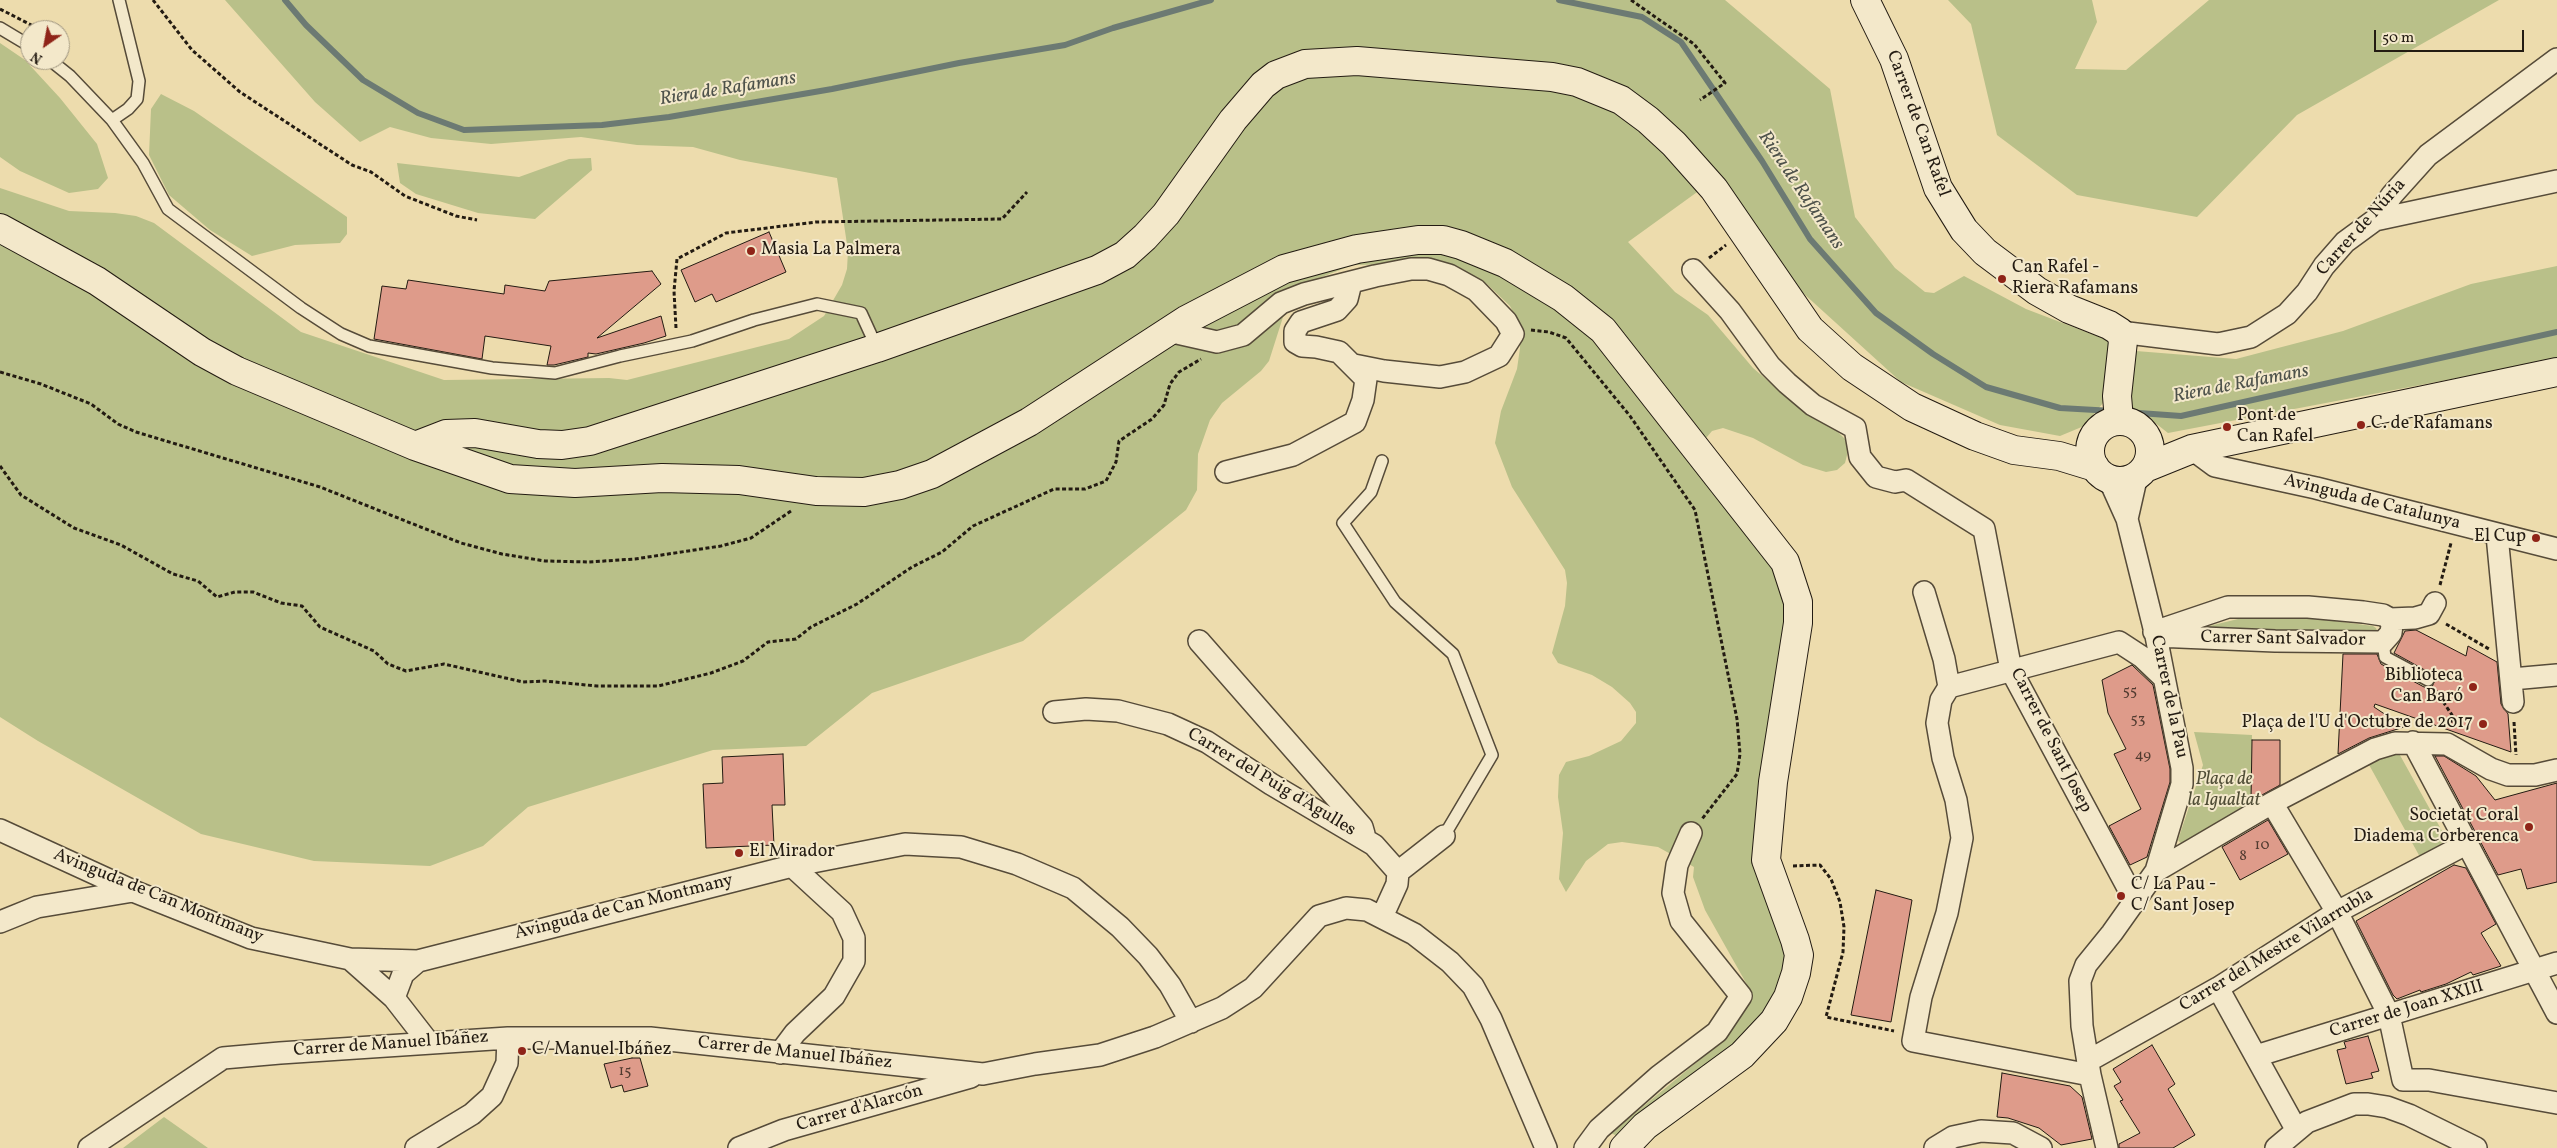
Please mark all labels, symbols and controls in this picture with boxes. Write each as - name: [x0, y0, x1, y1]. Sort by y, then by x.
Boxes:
- north arrow: [20, 20, 70, 70]
- scale bar: [2377, 20, 2527, 52]
- text: 50 m: [2382, 28, 2414, 49]
- text: N: [28, 46, 47, 68]
- street label: Carrer de Can Rafel: [1880, 48, 1954, 200]
- water label: Riera de Rafamans: [658, 68, 798, 112]
- water label: Riera de Rafamans: [1752, 127, 1848, 255]
- street label: Carrer de Núria: [2313, 175, 2411, 281]
- place label: Masia La Palmera: [761, 240, 901, 262]
- marker: Masia La Palmera: [745, 245, 757, 257]
- place label: Can Rafel - Riera Rafamans: [2012, 258, 2138, 300]
- marker: Can Rafel - Riera Rafamans: [1996, 273, 2008, 285]
- water label: Riera de Rafamans: [2171, 361, 2311, 409]
- place label: Pont de Can Rafel: [2237, 406, 2313, 448]
- place label: C. de Rafamans: [2371, 414, 2493, 436]
- marker: C. de Rafamans: [2355, 419, 2367, 431]
- marker: Pont de Can Rafel: [2221, 421, 2233, 433]
- street label: Avinguda de Catalunya: [2281, 471, 2463, 535]
- place label: El Cup: [2474, 527, 2526, 549]
- marker: El Cup: [2530, 532, 2542, 544]
- street label: Carrer Sant Salvador: [2200, 628, 2366, 652]
- street label: Carrer de la Pau: [2144, 633, 2192, 761]
- street label: Carrer de Sant Josep: [2004, 665, 2096, 817]
- place label: Biblioteca Can Baró: [2385, 666, 2463, 709]
- marker: Biblioteca Can Baró: [2467, 681, 2479, 693]
- house number: 55: [2123, 683, 2137, 701]
- house number: 53: [2131, 711, 2145, 729]
- place label: Plaça de l'U d'Octubre de 2017: [2242, 713, 2473, 735]
- marker: Plaça de l'U d'Octubre de 2017: [2477, 718, 2489, 730]
- street label: Carrer del Puig d'Agulles: [1183, 724, 1359, 842]
- house number: 49: [2135, 747, 2151, 765]
- park label: Plaça de la Igualtat: [2188, 770, 2260, 812]
- place label: Societat Coral Diadema Corberenca: [2353, 806, 2519, 849]
- marker: Societat Coral Diadema Corberenca: [2523, 821, 2535, 833]
- house number: 10: [2255, 837, 2269, 855]
- place label: El Mirador: [749, 842, 835, 864]
- street label: Avinguda de Can Montmany: [50, 845, 266, 949]
- marker: El Mirador: [733, 847, 745, 859]
- house number: 8: [2239, 848, 2247, 866]
- street label: Avinguda de Can Montmany: [513, 870, 735, 946]
- place label: C/ La Pau - C/ Sant Josep: [2131, 875, 2235, 918]
- street label: Carrer del Mestre Vilarrubla: [2176, 885, 2378, 1017]
- marker: C/ La Pau - C/ Sant Josep: [2115, 890, 2127, 902]
- street label: Carrer de Joan XXIII: [2327, 976, 2487, 1044]
- street label: Carrer de Manuel Ibáñez: [293, 1027, 489, 1063]
- street label: Carrer de Manuel Ibáñez: [697, 1033, 893, 1075]
- place label: C/ Manuel Ibáñez: [532, 1040, 672, 1062]
- marker: C/ Manuel Ibáñez: [516, 1045, 528, 1057]
- house number: 15: [618, 1063, 632, 1081]
- street label: Carrer d'Alarcón: [794, 1081, 926, 1137]

